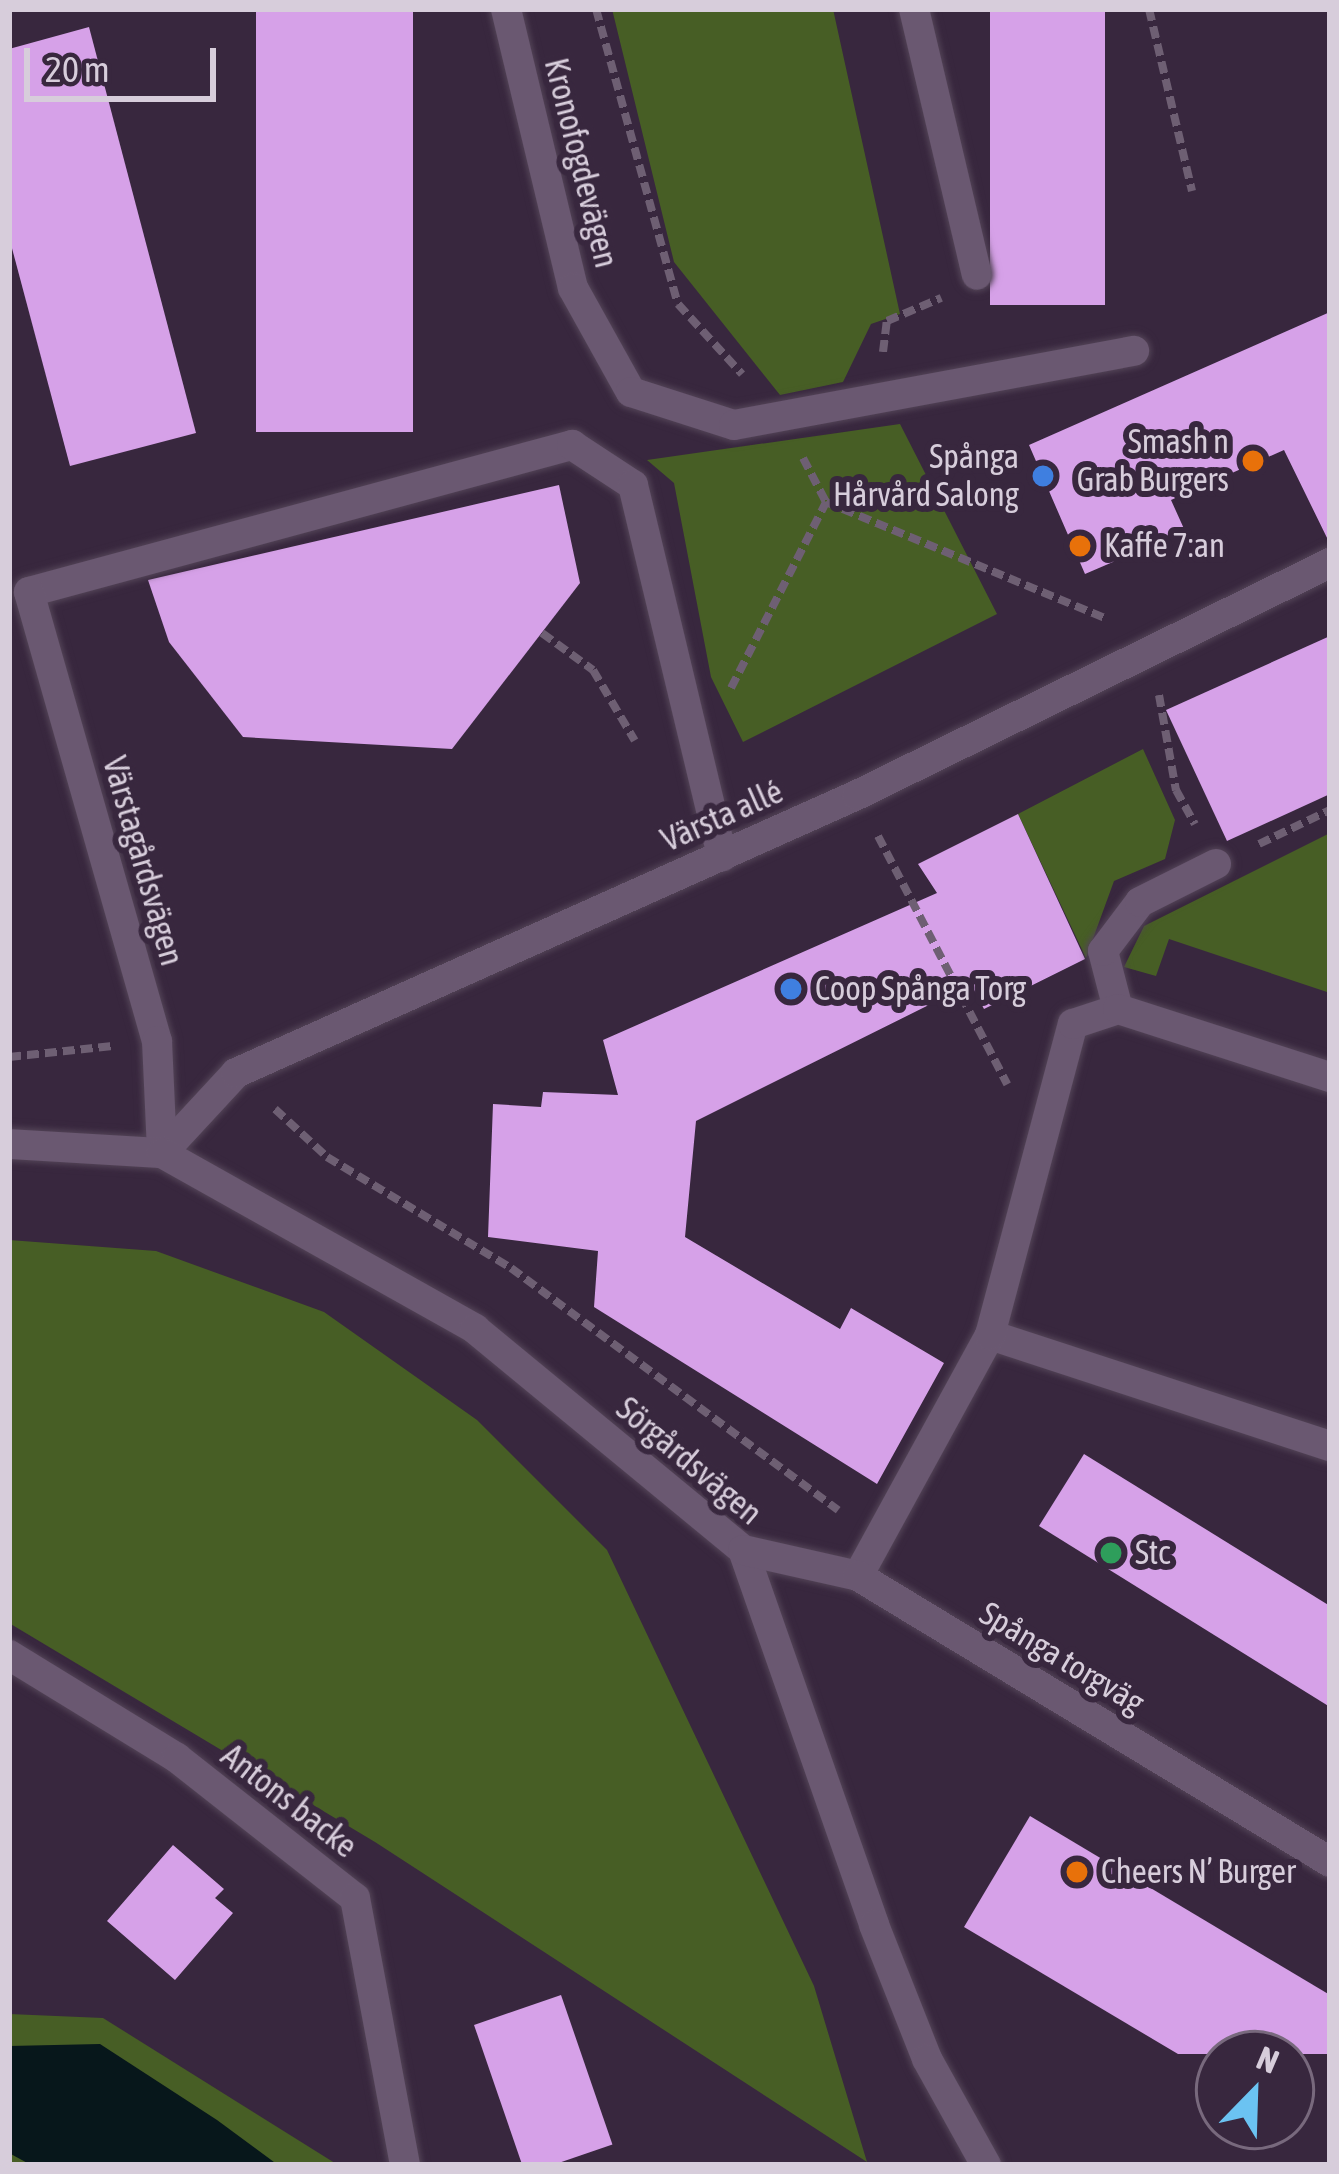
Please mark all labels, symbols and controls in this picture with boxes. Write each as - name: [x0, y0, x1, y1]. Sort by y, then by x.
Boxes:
- scale bar: [30, 24, 222, 98]
- text: 20 m: [45, 48, 110, 90]
- street label: Kronofogdevägen: [536, 54, 626, 272]
- place label: Smash n Grab Burgers: [1077, 422, 1229, 500]
- place label: Spånga Hårvård Salong: [833, 437, 1019, 515]
- marker: Smash n Grab Burgers: [1240, 448, 1266, 474]
- marker: Spånga Hårvård Salong: [1030, 463, 1056, 489]
- place label: Kaffe 7:an: [1104, 526, 1225, 566]
- marker: Kaffe 7:an: [1067, 533, 1093, 559]
- street label: Värstagårdsvägen: [94, 752, 192, 970]
- street label: Värsta allé: [655, 772, 789, 860]
- place label: Coop Spånga Torg: [815, 969, 1026, 1009]
- marker: Coop Spånga Torg: [778, 976, 804, 1002]
- street label: Sörgårdsvägen: [608, 1389, 770, 1533]
- place label: Stc: [1135, 1533, 1170, 1573]
- marker: Stc: [1098, 1540, 1124, 1566]
- street label: Spånga torgväg: [973, 1593, 1151, 1723]
- street label: Antons backe: [213, 1736, 365, 1866]
- place label: Cheers N’ Burger: [1101, 1852, 1296, 1892]
- marker: Cheers N’ Burger: [1064, 1859, 1090, 1885]
- north arrow: [1195, 2030, 1315, 2150]
- text: N: [1251, 2038, 1284, 2081]

